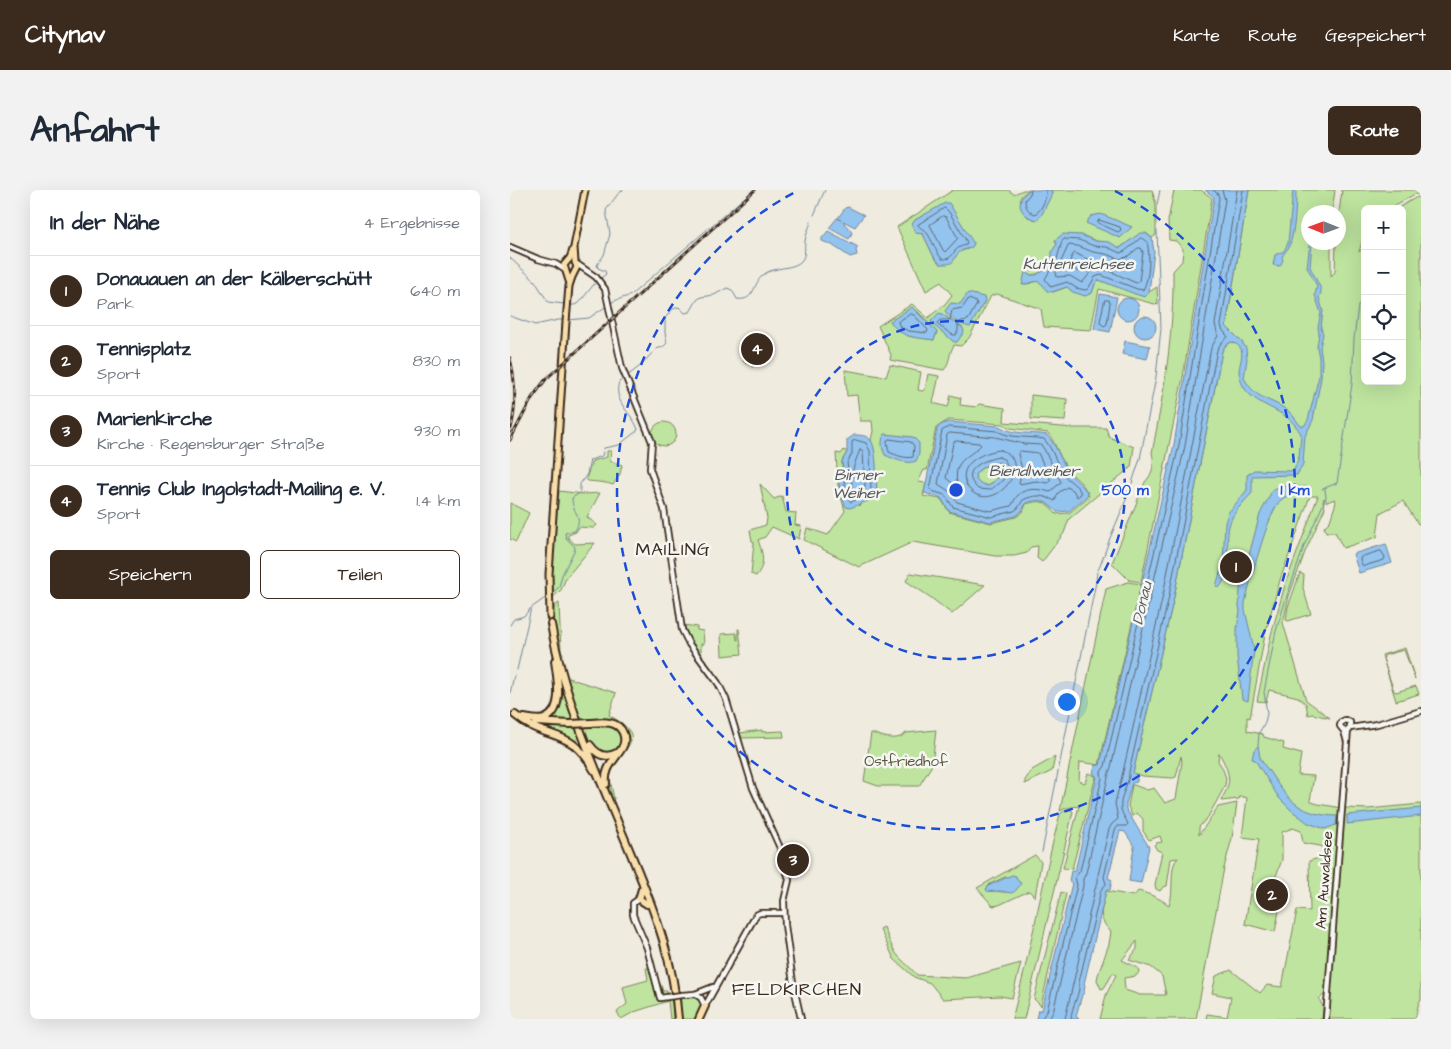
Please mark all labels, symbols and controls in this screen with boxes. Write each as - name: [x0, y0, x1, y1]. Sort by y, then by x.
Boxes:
- text: Citynav: [25, 18, 105, 52]
- text: Karte: [1173, 23, 1220, 48]
- text: Route: [1248, 23, 1297, 48]
- text: Gespeichert: [1325, 23, 1426, 48]
- text: Anfahrt: [30, 106, 159, 155]
- button: Route: [1328, 106, 1421, 155]
- north arrow: [1301, 205, 1346, 250]
- map controls: [1361, 205, 1406, 385]
- button: +: [1361, 205, 1406, 250]
- text: In der Nähe: [50, 208, 160, 237]
- text: 4 Ergebnisse: [363, 212, 460, 234]
- button: −: [1361, 250, 1406, 295]
- water label: Kuttenreichsee: [1023, 253, 1135, 275]
- text: Donauauen an der Kälberschütt: [97, 266, 372, 293]
- text: 1: [65, 280, 67, 302]
- text: 640 m: [410, 280, 460, 302]
- text: Park: [97, 293, 134, 315]
- button: locate: [1361, 295, 1406, 340]
- pin: 4: [741, 330, 773, 368]
- text: Tennisplatz: [97, 336, 191, 363]
- button: layers: [1361, 340, 1406, 385]
- text: 2: [61, 350, 71, 372]
- text: 830 m: [413, 350, 460, 372]
- text: Sport: [97, 363, 140, 385]
- text: Marienkirche: [97, 406, 212, 433]
- text: 3: [62, 420, 70, 442]
- text: 930 m: [414, 420, 460, 442]
- text: Kirche · Regensburger Straße: [97, 433, 325, 455]
- water label: Biendlweiher: [989, 460, 1081, 482]
- water label: Birner Weiher: [832, 464, 886, 504]
- text: Tennis Club Ingolstadt-Mailing e. V.: [97, 476, 385, 503]
- text: 500 m: [1101, 480, 1149, 501]
- text: 1 km: [1281, 480, 1310, 501]
- centre of rings: [947, 481, 965, 499]
- text: 4: [61, 490, 71, 512]
- text: 1.4 km: [416, 490, 460, 512]
- text: Sport: [97, 503, 140, 525]
- district label: MAILING: [635, 537, 711, 562]
- pin: 1: [1220, 548, 1252, 586]
- button: Speichern: [50, 550, 250, 599]
- button: Teilen: [260, 550, 460, 599]
- water label: Donau: [1126, 579, 1158, 627]
- your location: [1054, 689, 1080, 715]
- park label: Ostfriedhof: [864, 751, 948, 772]
- street label: Am Auwaldsee: [1311, 830, 1338, 930]
- pin: 3: [777, 841, 809, 879]
- pin: 2: [1256, 876, 1288, 914]
- district label: FELDKIRCHEN: [732, 977, 862, 1002]

